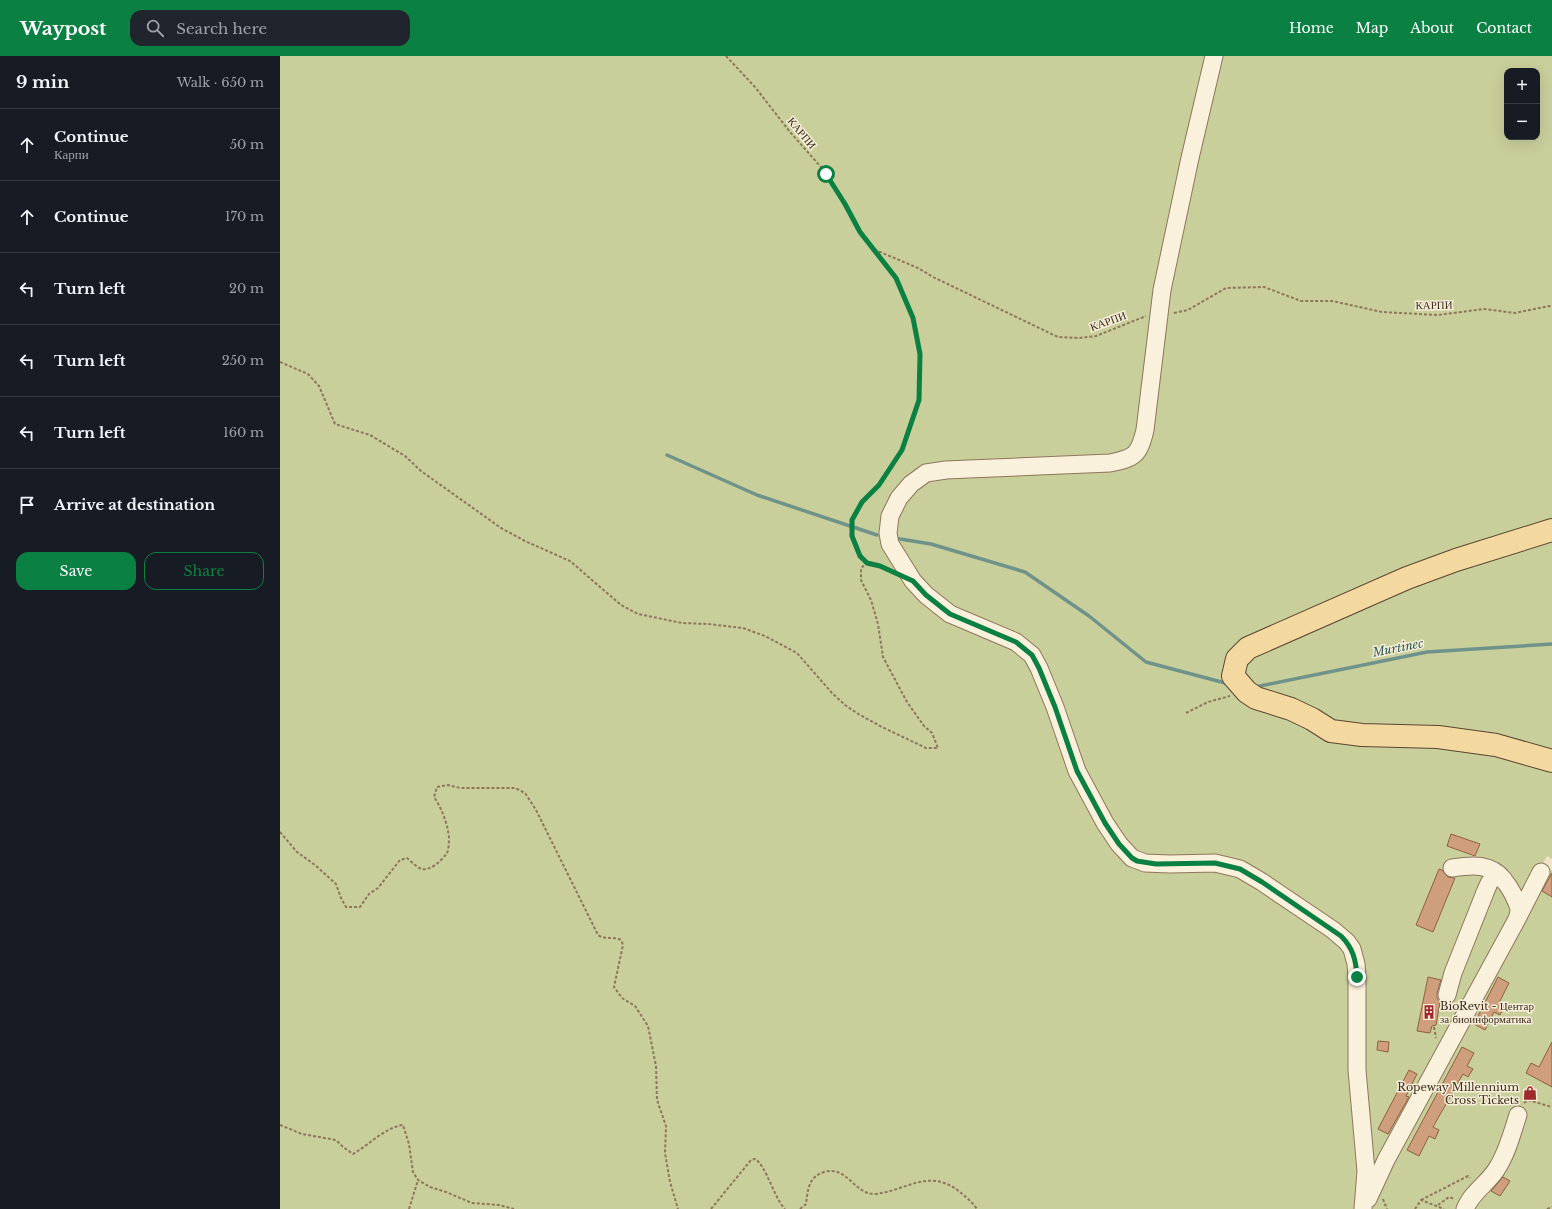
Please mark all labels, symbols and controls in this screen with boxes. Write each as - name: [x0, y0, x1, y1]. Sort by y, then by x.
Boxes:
- search box: [130, 10, 410, 46]
- text: Waypost: [20, 17, 106, 40]
- icon: search: [144, 17, 166, 39]
- text: Search here: [176, 19, 267, 38]
- text: Home: [1289, 19, 1334, 37]
- text: Map: [1356, 19, 1388, 37]
- text: About: [1410, 19, 1454, 37]
- text: Contact: [1476, 19, 1532, 37]
- map controls: [1504, 68, 1540, 140]
- button: +: [1504, 68, 1540, 104]
- text: 9 min: [16, 72, 69, 93]
- text: Walk · 650 m: [177, 74, 264, 91]
- button: −: [1504, 104, 1540, 140]
- street label: КАРПИ: [785, 114, 819, 152]
- text: Continue: [54, 127, 129, 146]
- icon: ahead: [16, 134, 38, 156]
- text: 50 m: [230, 136, 264, 153]
- text: Карпи: [54, 146, 89, 163]
- route start: [817, 165, 835, 183]
- icon: ahead: [16, 206, 38, 228]
- text: Continue: [54, 207, 129, 226]
- text: 170 m: [225, 208, 264, 225]
- icon: left: [16, 278, 38, 300]
- text: Turn left: [54, 279, 125, 298]
- text: 20 m: [229, 280, 264, 297]
- street label: КАРПИ: [1415, 298, 1453, 312]
- street label: КАРПИ: [1088, 308, 1128, 334]
- icon: left: [16, 350, 38, 372]
- text: Turn left: [54, 351, 125, 370]
- text: 250 m: [222, 352, 264, 369]
- icon: left: [16, 422, 38, 444]
- text: Turn left: [54, 423, 125, 442]
- text: 160 m: [223, 424, 264, 441]
- icon: arrive: [16, 494, 38, 516]
- text: Arrive at destination: [54, 495, 215, 514]
- button: Save: [16, 552, 136, 590]
- button: Share: [144, 552, 264, 590]
- water label: Murtinec: [1370, 635, 1425, 660]
- route end: [1348, 968, 1366, 986]
- place label: BioRevit - Центар за биоинформатика: [1440, 999, 1534, 1026]
- building icon: BioRevit - Центар за биоинформатика: [1421, 1004, 1437, 1020]
- place label: Ropeway Millennium Cross Tickets: [1397, 1080, 1519, 1107]
- shop icon: Ropeway Millennium Cross Tickets: [1522, 1085, 1538, 1101]

